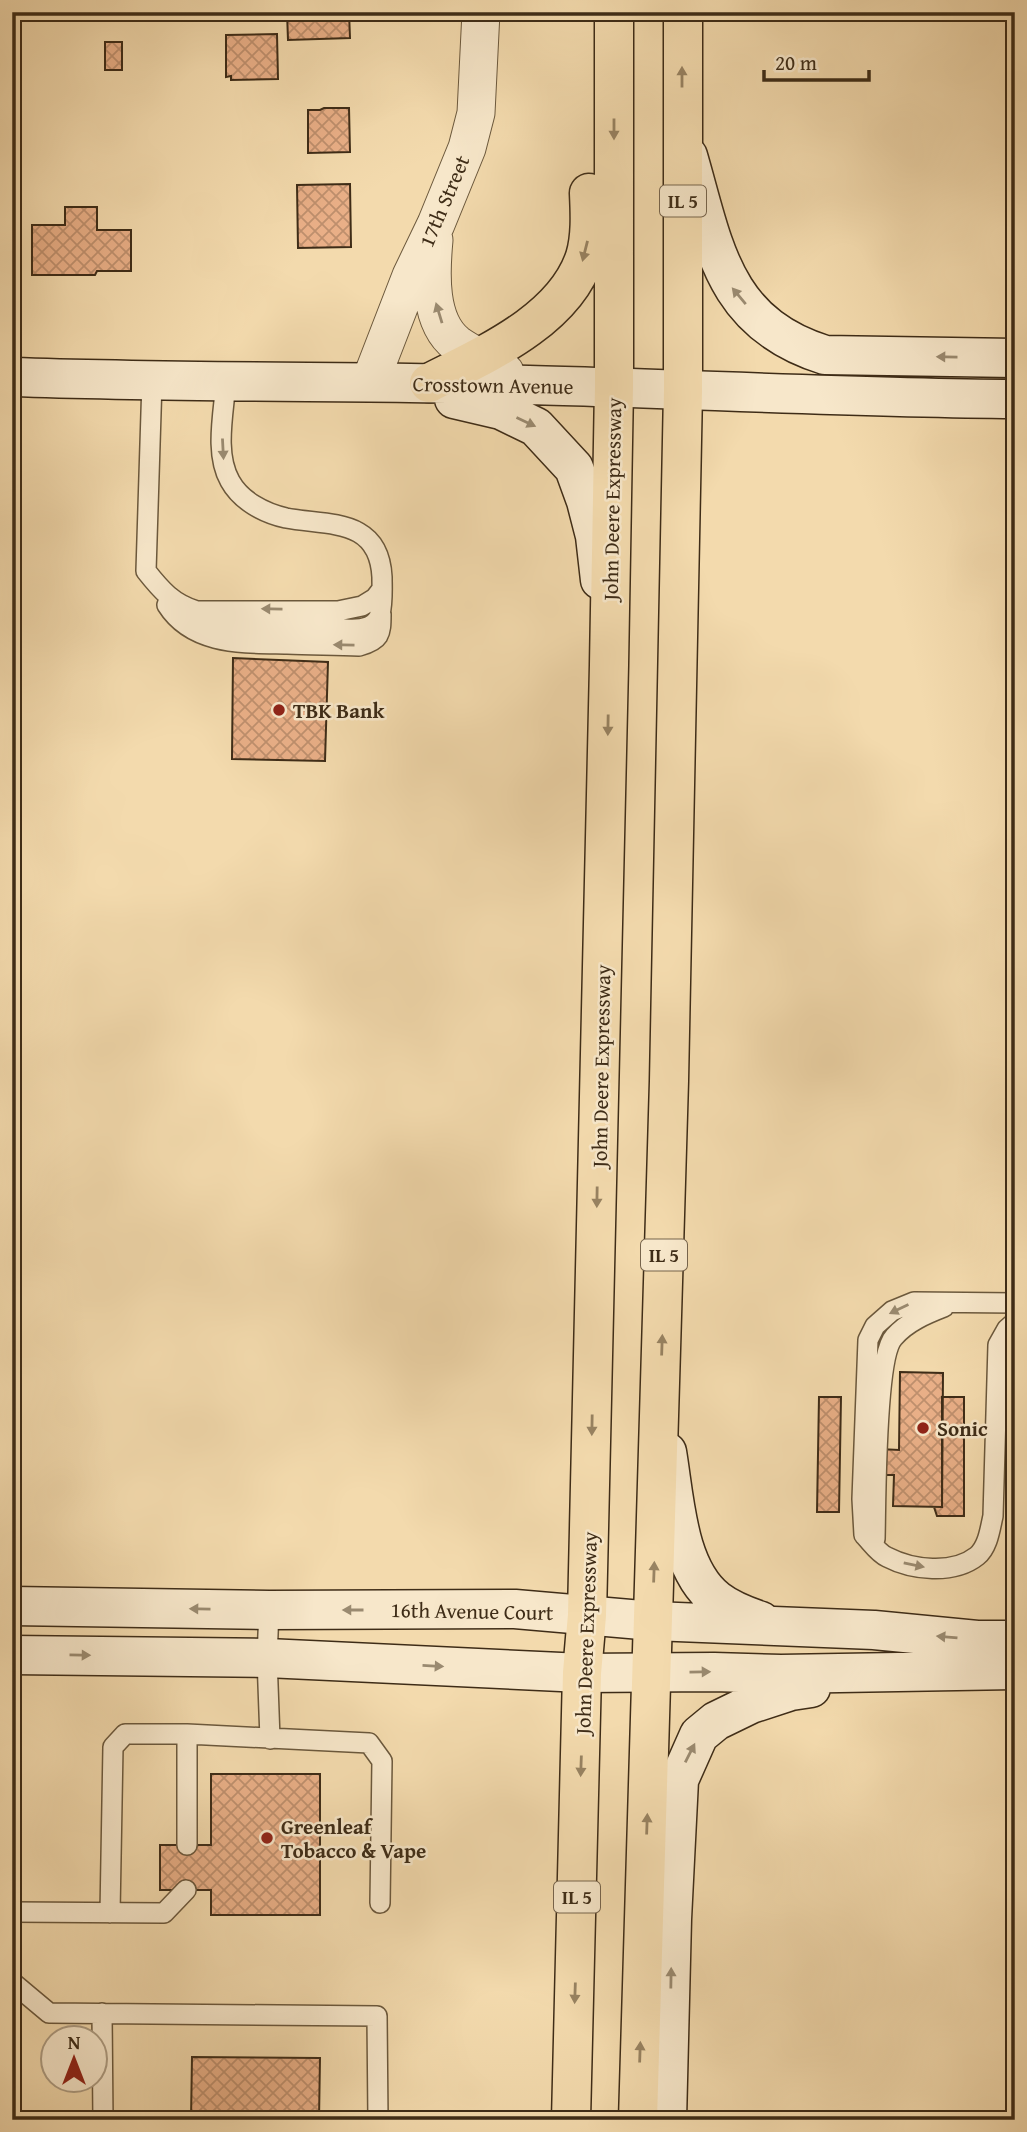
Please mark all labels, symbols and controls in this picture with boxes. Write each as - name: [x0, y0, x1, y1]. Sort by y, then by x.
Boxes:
- scale bar: [764, 38, 870, 82]
- text: 20 m: [775, 47, 817, 78]
- one-way arrow: [676, 66, 688, 88]
- one-way arrow: [608, 119, 620, 141]
- street label: 17th Street: [411, 150, 477, 252]
- road number: IL 5: [660, 186, 706, 216]
- one-way arrow: [579, 241, 590, 263]
- one-way arrow: [732, 287, 747, 305]
- one-way arrow: [434, 303, 444, 324]
- one-way arrow: [935, 351, 957, 363]
- street label: Crosstown Avenue: [412, 368, 574, 402]
- street label: John Deere Expressway: [595, 397, 629, 604]
- one-way arrow: [516, 417, 536, 428]
- one-way arrow: [218, 439, 229, 461]
- one-way arrow: [261, 604, 283, 615]
- one-way arrow: [333, 639, 355, 651]
- place label: TBK Bank: [293, 695, 385, 726]
- marker: TBK Bank: [271, 702, 287, 718]
- one-way arrow: [602, 714, 614, 736]
- street label: John Deere Expressway: [584, 964, 618, 1171]
- one-way arrow: [592, 1186, 603, 1208]
- road number: IL 5: [641, 1240, 687, 1270]
- one-way arrow: [889, 1303, 909, 1314]
- one-way arrow: [656, 1334, 667, 1356]
- place label: Sonic: [937, 1413, 988, 1444]
- one-way arrow: [586, 1414, 597, 1436]
- marker: Sonic: [915, 1420, 931, 1436]
- street label: John Deere Expressway: [567, 1530, 605, 1738]
- one-way arrow: [903, 1559, 925, 1570]
- one-way arrow: [649, 1561, 660, 1583]
- street label: 16th Avenue Court: [390, 1594, 554, 1628]
- one-way arrow: [189, 1603, 211, 1614]
- one-way arrow: [341, 1604, 363, 1616]
- one-way arrow: [935, 1631, 957, 1642]
- one-way arrow: [70, 1649, 92, 1661]
- one-way arrow: [423, 1661, 445, 1672]
- one-way arrow: [689, 1666, 711, 1678]
- one-way arrow: [685, 1743, 696, 1763]
- one-way arrow: [575, 1755, 587, 1777]
- place label: Greenleaf Tobacco & Vape: [281, 1811, 426, 1866]
- one-way arrow: [641, 1813, 653, 1835]
- marker: Greenleaf Tobacco & Vape: [259, 1830, 275, 1846]
- road number: IL 5: [554, 1882, 600, 1912]
- one-way arrow: [665, 1967, 676, 1989]
- one-way arrow: [569, 1983, 580, 2005]
- north arrow: [38, 2024, 108, 2094]
- text: N: [68, 2028, 81, 2056]
- one-way arrow: [635, 2040, 646, 2062]

